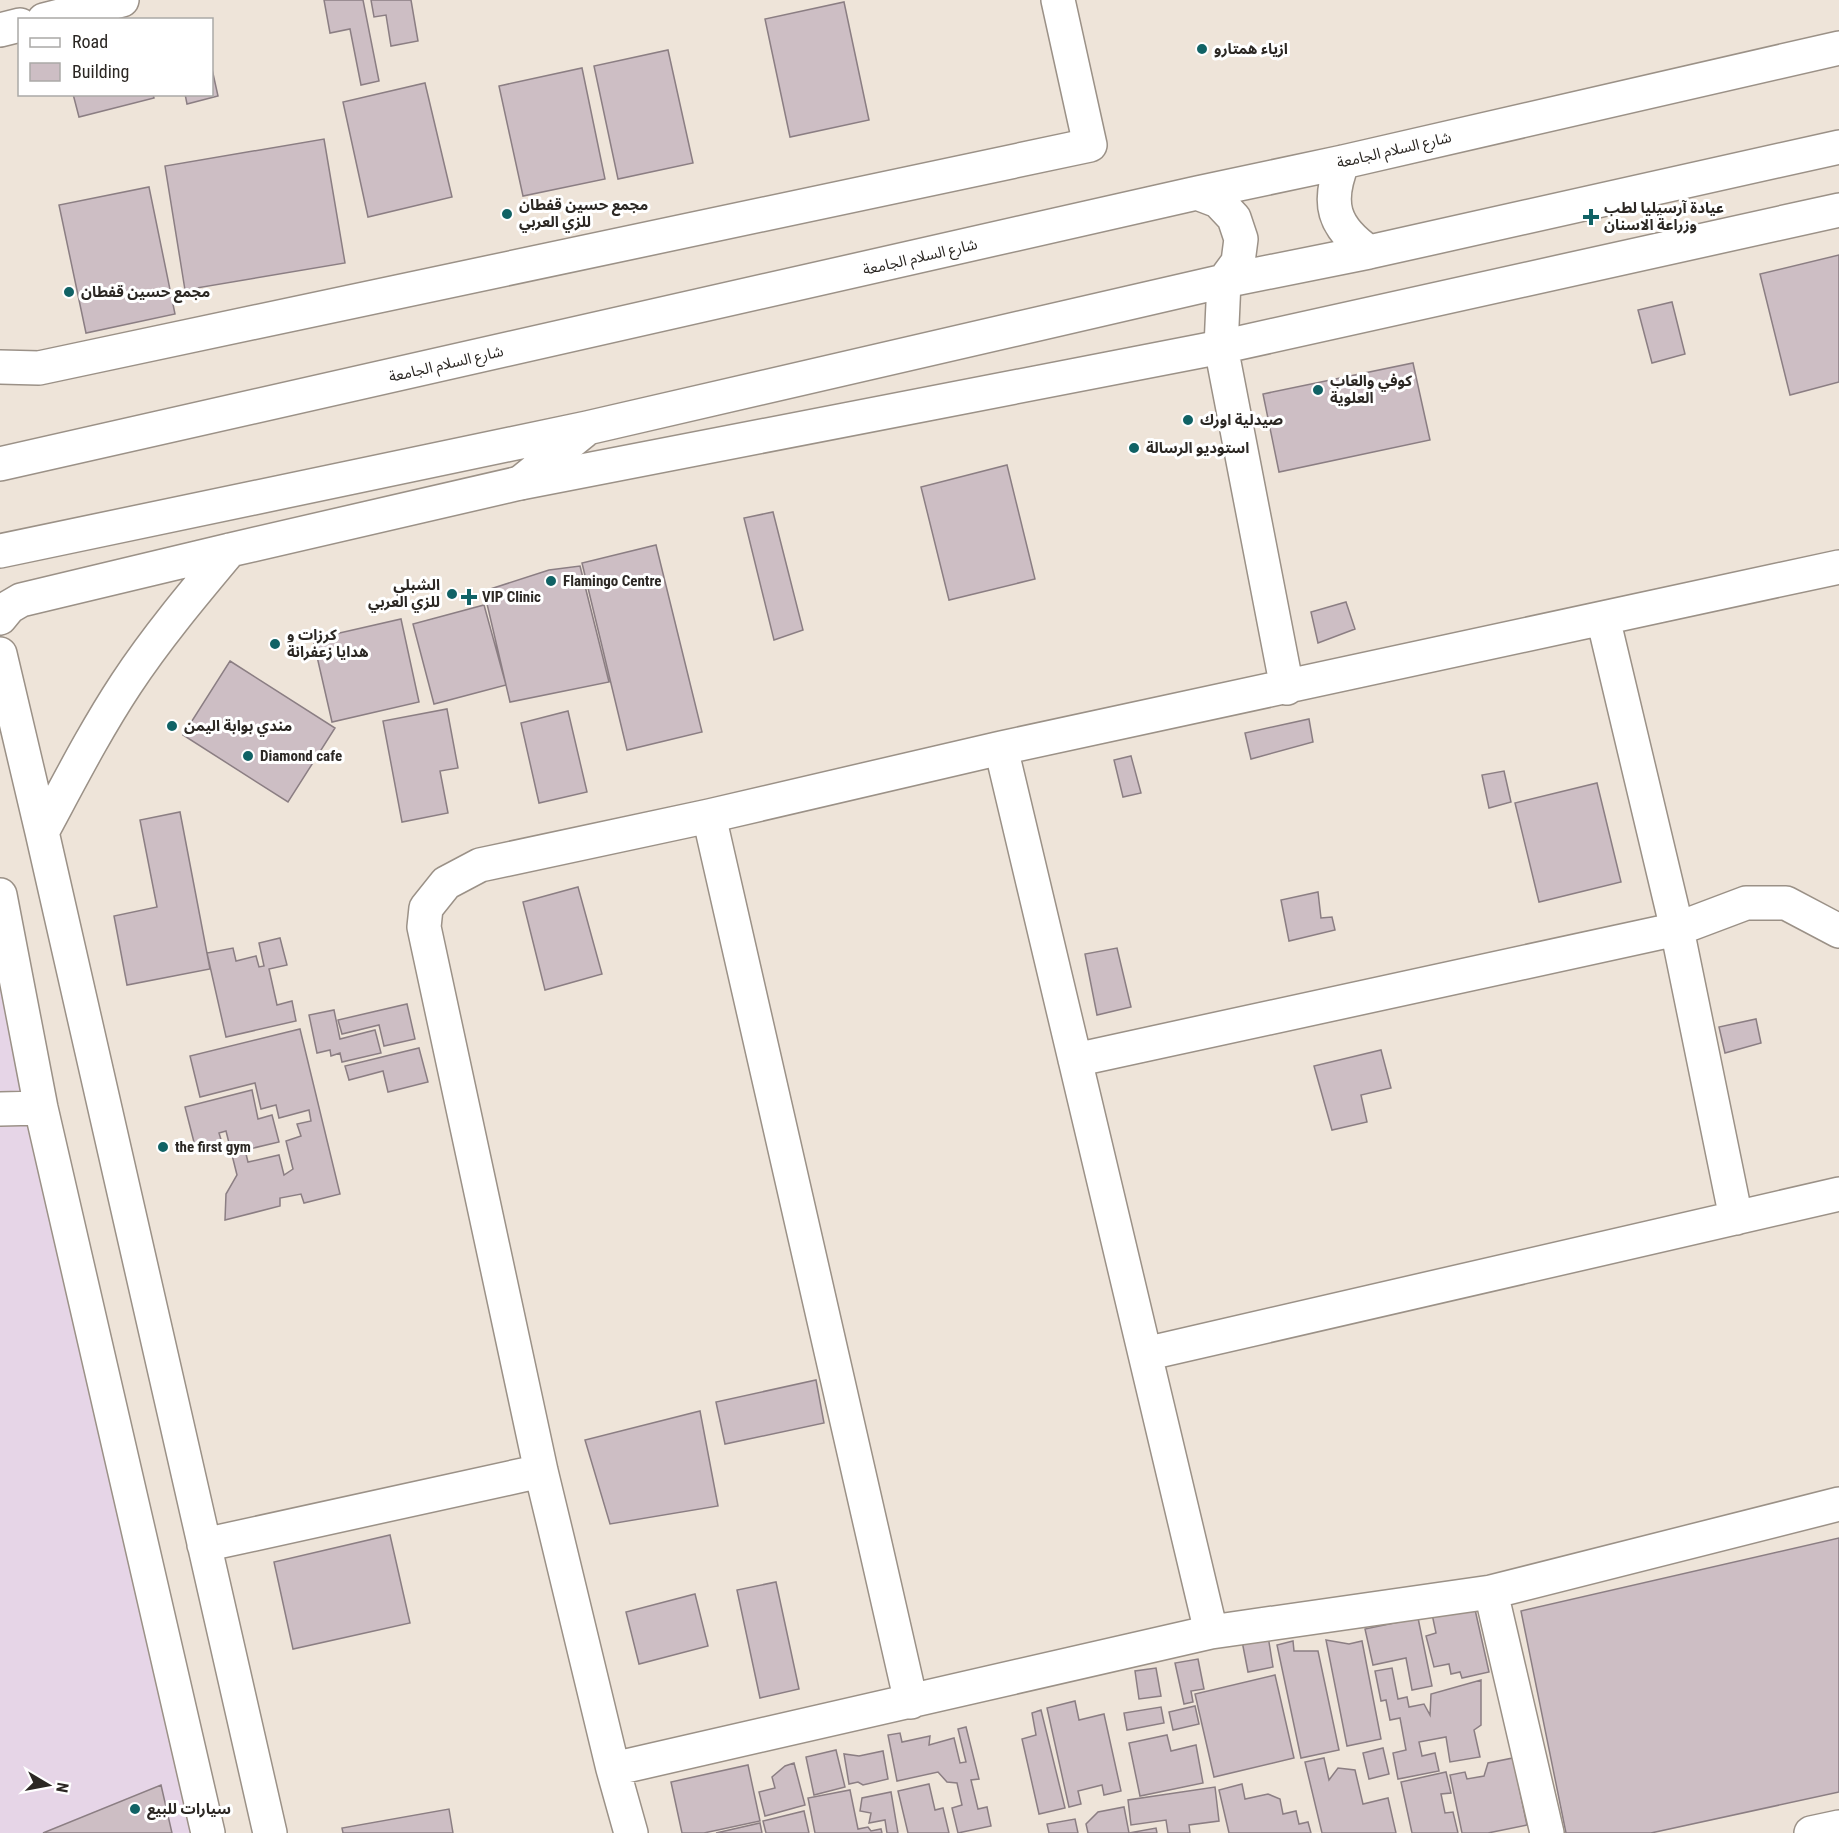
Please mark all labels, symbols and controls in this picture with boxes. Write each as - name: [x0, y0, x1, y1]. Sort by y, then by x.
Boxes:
- legend: [18, 18, 213, 96]
- text: Road: [72, 31, 108, 52]
- place label: ازياء همتارو: [1214, 40, 1288, 58]
- marker: ازياء همتارو: [1195, 42, 1209, 56]
- text: Building: [72, 61, 129, 82]
- street label: شارع السلام الجامعة: [1335, 128, 1454, 175]
- place label: مجمع حسين قفطان للزي العربي: [519, 196, 648, 233]
- place label: عيادة آرسيليا لطب وزراعة الاسنان: [1604, 199, 1724, 234]
- marker: مجمع حسين قفطان للزي العربي: [500, 207, 514, 221]
- marker: عيادة آرسيليا لطب وزراعة الاسنان: [1582, 208, 1600, 226]
- street label: شارع السلام الجامعة: [861, 235, 980, 282]
- place label: مجمع حسين قفطان: [81, 283, 210, 303]
- marker: مجمع حسين قفطان: [62, 285, 76, 299]
- street label: شارع السلام الجامعة: [387, 342, 506, 389]
- place label: كوفي والعاب العلوية: [1330, 372, 1412, 407]
- marker: كوفي والعاب العلوية: [1311, 383, 1325, 397]
- place label: صيدلية اورك: [1200, 411, 1283, 429]
- marker: صيدلية اورك: [1181, 413, 1195, 427]
- place label: استوديو الرسالة: [1146, 439, 1249, 457]
- marker: استوديو الرسالة: [1127, 441, 1141, 455]
- place label: Flamingo Centre: [563, 572, 661, 590]
- marker: Flamingo Centre: [544, 574, 558, 588]
- place label: الشبلي للزي العربي: [368, 576, 440, 613]
- marker: الشبلي للزي العربي: [445, 587, 459, 601]
- marker: VIP Clinic: [460, 588, 478, 606]
- place label: VIP Clinic: [482, 588, 541, 606]
- place label: كرزات و هدايا زعفرانة: [287, 626, 369, 661]
- marker: كرزات و هدايا زعفرانة: [268, 637, 282, 651]
- place label: مندي بوابة اليمن: [184, 717, 292, 737]
- marker: مندي بوابة اليمن: [165, 719, 179, 733]
- place label: Diamond cafe: [260, 747, 342, 765]
- marker: Diamond cafe: [241, 749, 255, 763]
- place label: the first gym: [175, 1138, 251, 1156]
- marker: the first gym: [156, 1140, 170, 1154]
- north arrow: [18, 1755, 78, 1815]
- text: N: [52, 1781, 72, 1794]
- place label: سيارات للبيع: [147, 1800, 231, 1820]
- marker: سيارات للبيع: [128, 1802, 142, 1816]

